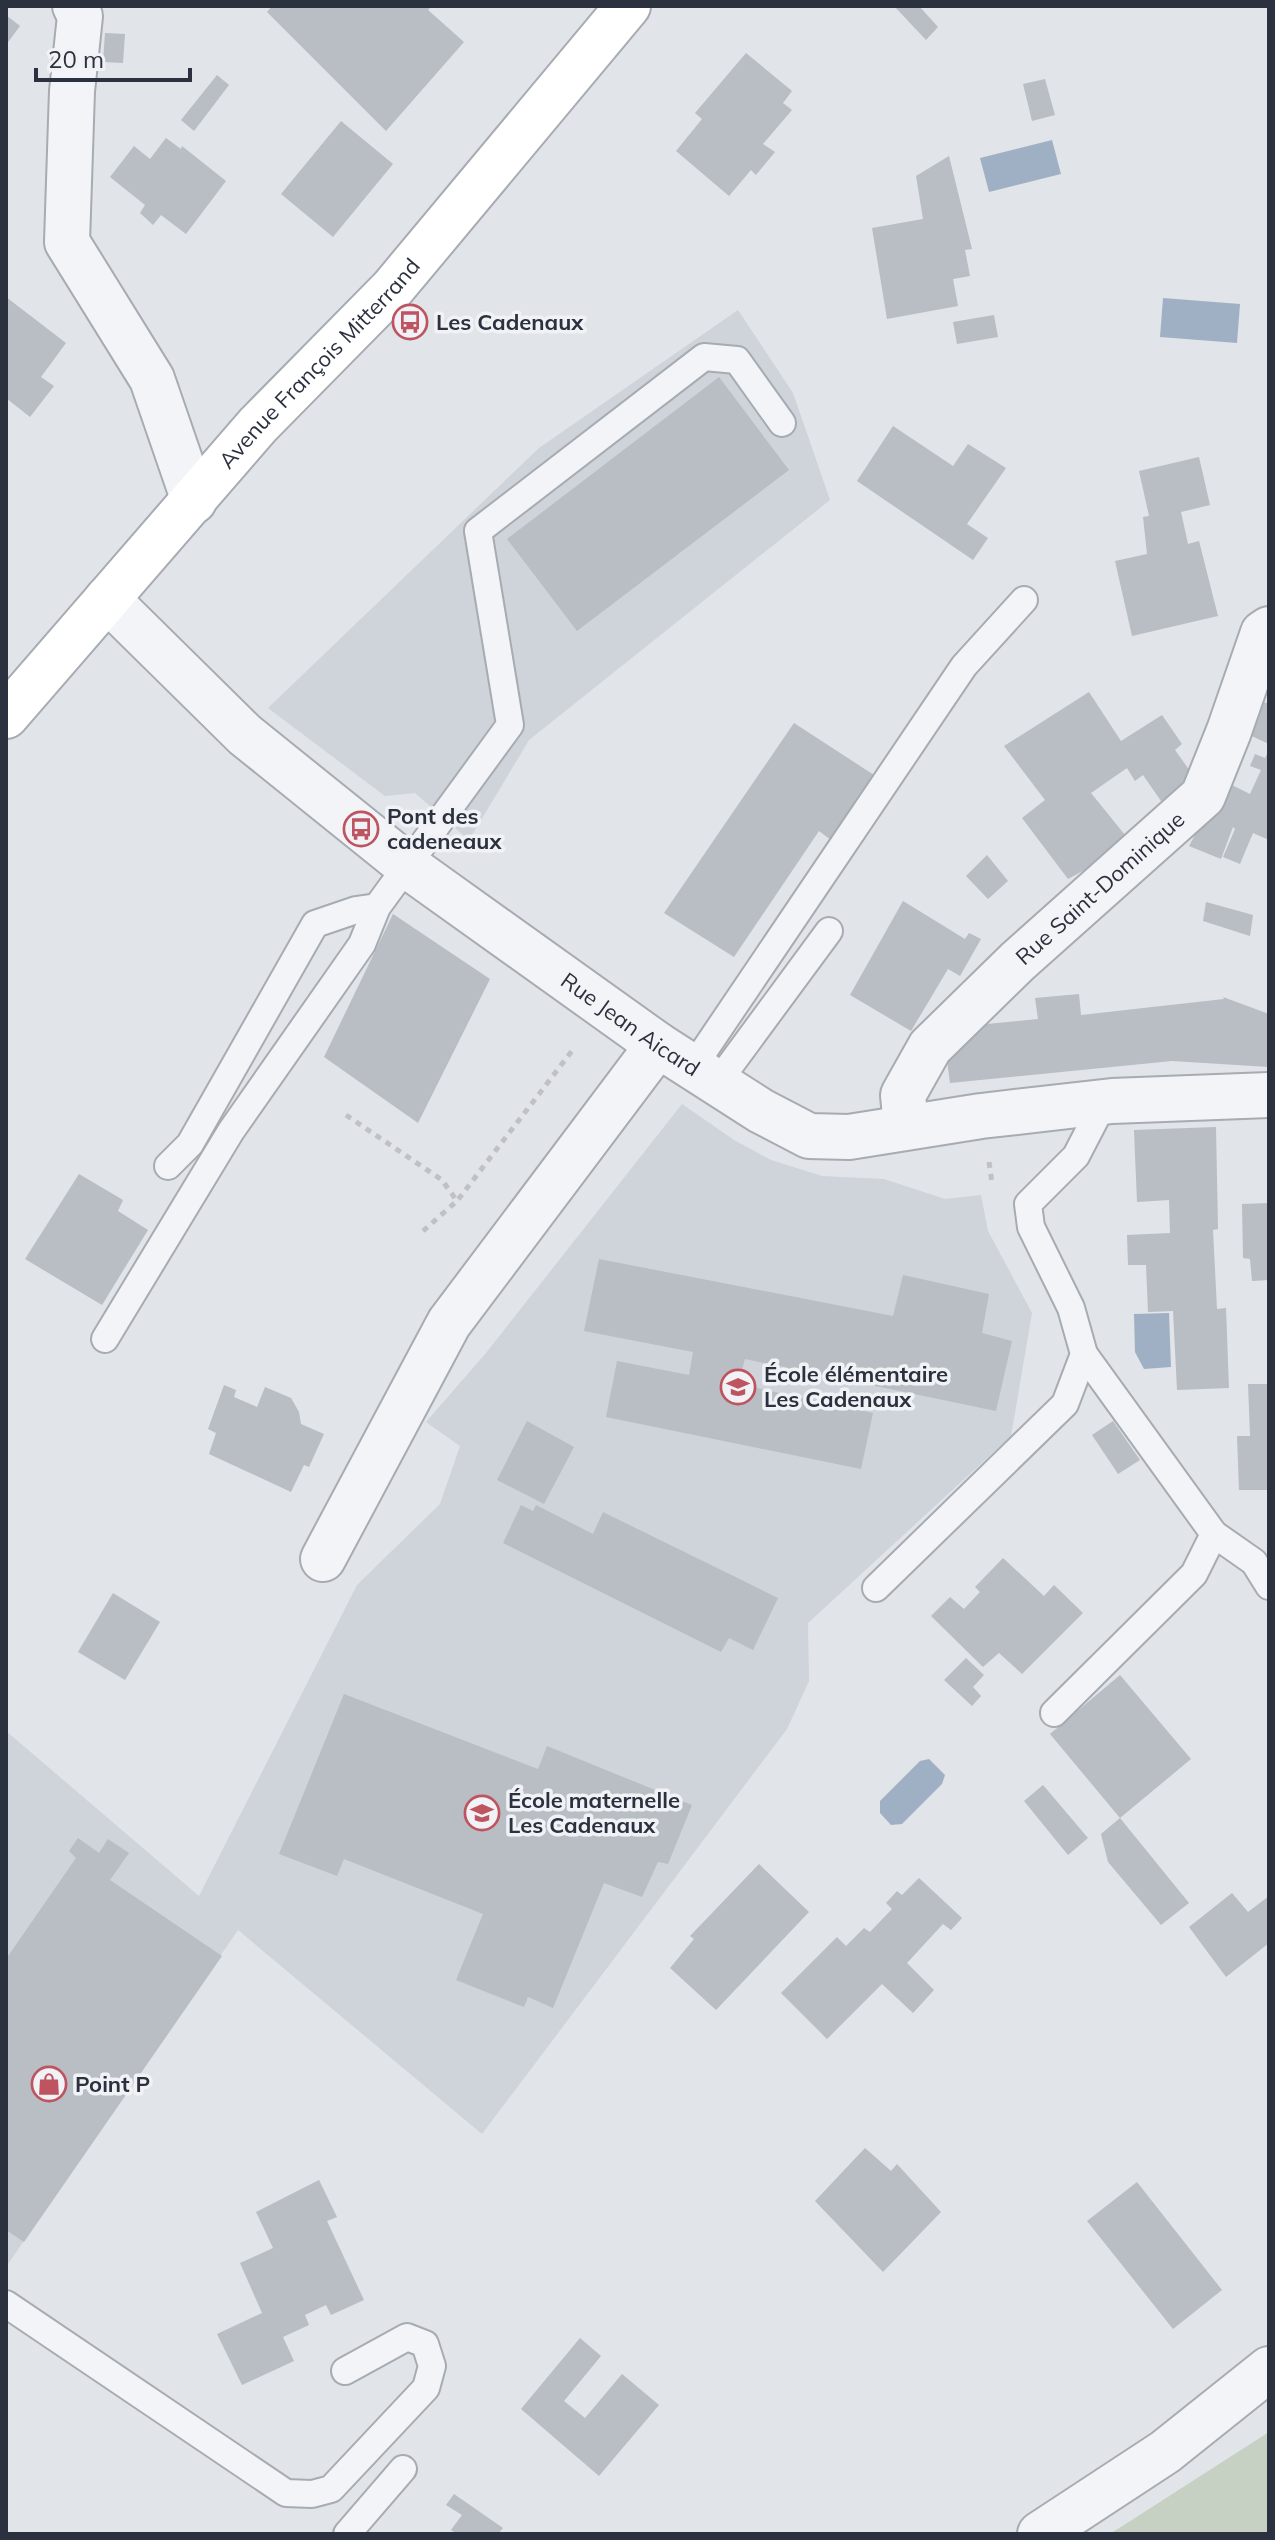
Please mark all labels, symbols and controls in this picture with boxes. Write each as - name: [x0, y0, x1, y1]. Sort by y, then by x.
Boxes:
- scale bar: [36, 32, 190, 82]
- text: 20 m: [48, 44, 104, 74]
- street label: Avenue François Mitterrand: [213, 252, 426, 474]
- bus stop icon: Les Cadenaux: [391, 303, 429, 341]
- place label: Les Cadenaux: [436, 308, 584, 336]
- place label: Pont des cadeneaux: [387, 802, 502, 855]
- street label: Rue Saint-Dominique: [1010, 805, 1190, 971]
- bus stop icon: Pont des cadeneaux: [342, 810, 380, 848]
- street label: Rue Jean Aicard: [556, 966, 705, 1082]
- place label: École élémentaire Les Cadenaux: [764, 1360, 948, 1413]
- school or university icon: École élémentaire Les Cadenaux: [719, 1368, 757, 1406]
- place label: École maternelle Les Cadenaux: [508, 1786, 680, 1839]
- school or university icon: École maternelle Les Cadenaux: [463, 1794, 501, 1832]
- shop icon: Point P: [30, 2065, 68, 2103]
- place label: Point P: [75, 2070, 150, 2098]

